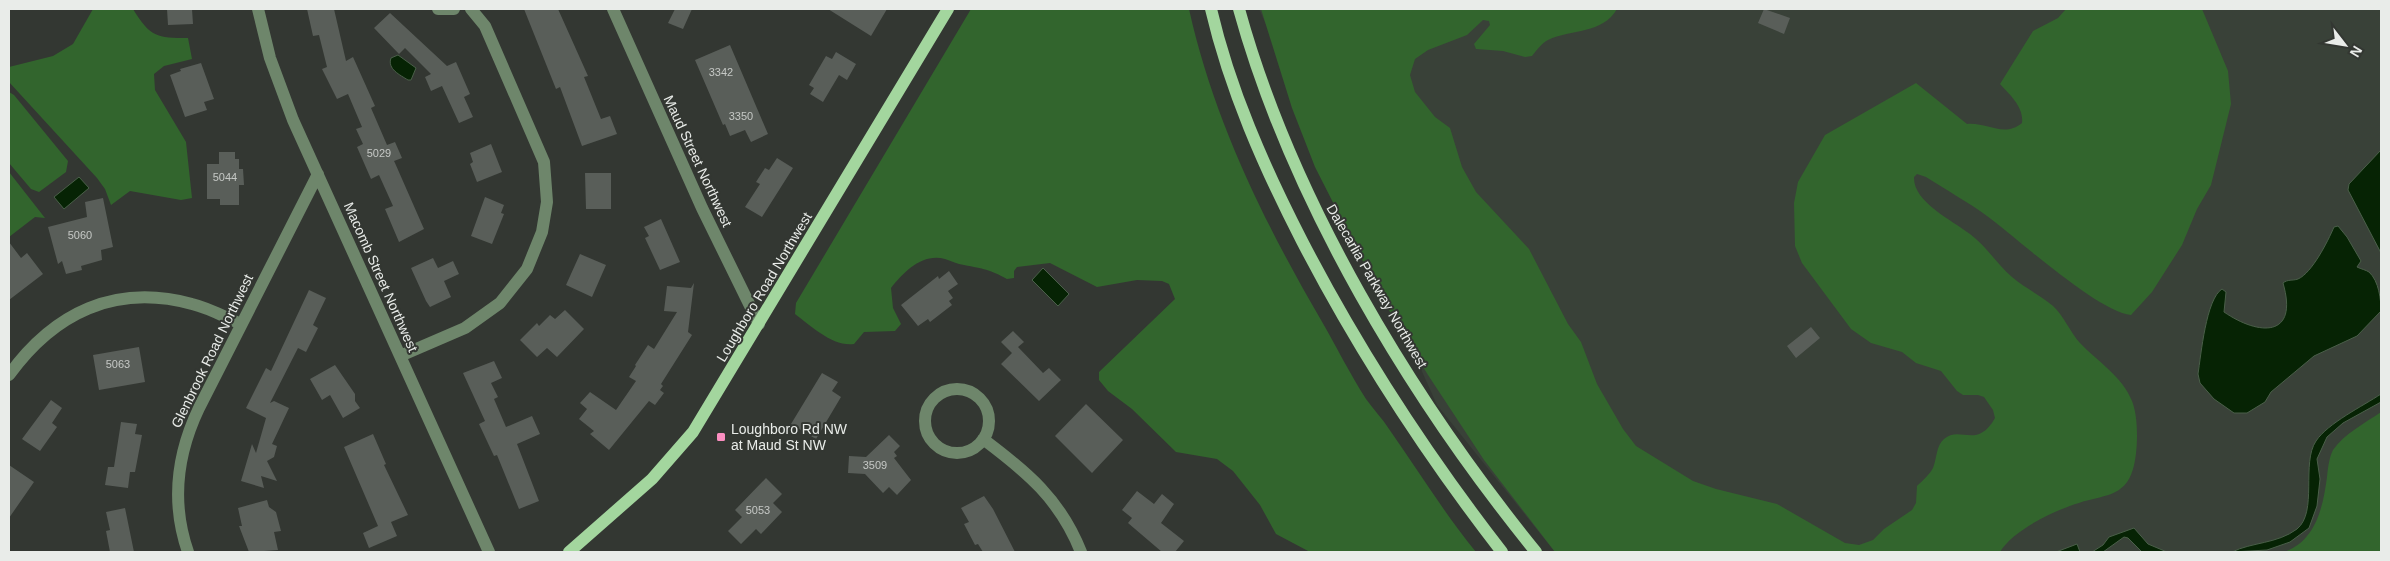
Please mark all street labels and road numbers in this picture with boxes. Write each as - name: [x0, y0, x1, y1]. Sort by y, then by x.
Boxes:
- street label: Maud Street Northwest: [660, 93, 736, 229]
- street label: Macomb Street Northwest: [341, 200, 421, 354]
- street label: Dalecarlia Parkway Northwest: [1323, 201, 1431, 371]
- street label: Loughboro Road Northwest: [713, 209, 815, 365]
- street label: Glenbrook Road Northwest: [168, 272, 256, 430]

